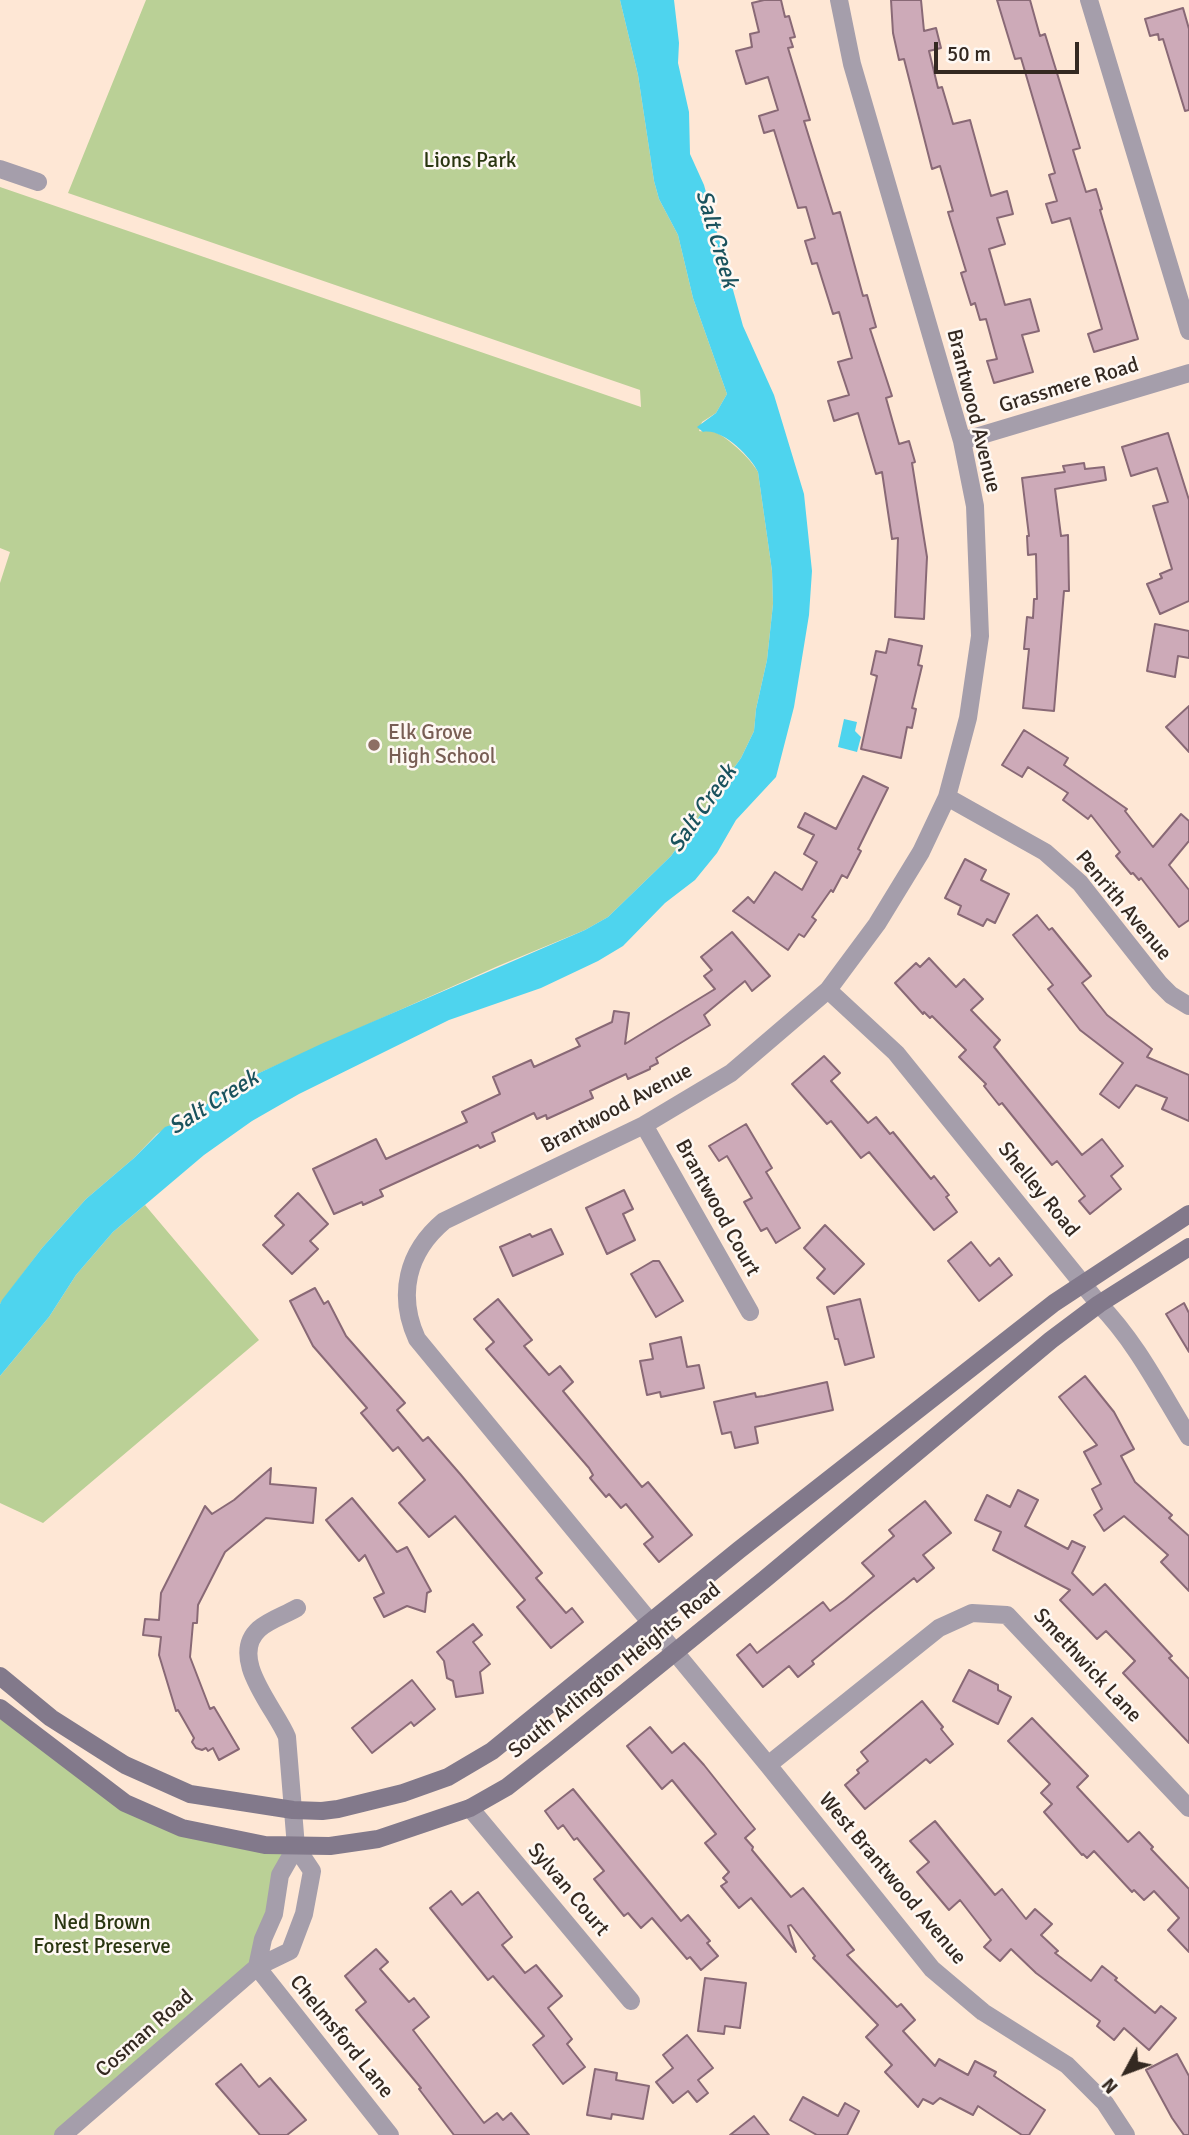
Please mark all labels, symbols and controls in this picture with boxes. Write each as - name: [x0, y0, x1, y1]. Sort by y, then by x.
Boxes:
- scale bar: [937, 28, 1082, 72]
- text: 50 m: [947, 41, 991, 67]
- park label: Lions Park: [424, 148, 516, 174]
- water label: Salt Creek: [689, 187, 743, 291]
- street label: Brantwood Avenue: [940, 327, 1006, 495]
- street label: Grassmere Road: [996, 353, 1142, 419]
- place label: Elk Grove High School: [388, 720, 496, 770]
- marker: Elk Grove High School: [366, 737, 382, 753]
- water label: Salt Creek: [663, 760, 743, 858]
- street label: Penrith Avenue: [1070, 846, 1176, 966]
- street label: Brantwood Avenue: [537, 1058, 697, 1160]
- water label: Salt Creek: [164, 1065, 264, 1141]
- street label: Brantwood Court: [669, 1135, 765, 1281]
- street label: Shelley Road: [992, 1137, 1084, 1243]
- street label: South Arlington Heights Road: [504, 1578, 726, 1764]
- street label: Smethwick Lane: [1028, 1604, 1146, 1728]
- street label: West Brantwood Avenue: [813, 1788, 971, 1970]
- street label: Sylvan Court: [522, 1838, 614, 1942]
- park label: Ned Brown Forest Preserve: [33, 1910, 171, 1960]
- street label: Chelmsford Lane: [284, 1970, 398, 2104]
- street label: Cosman Road: [91, 1985, 199, 2083]
- north arrow: [1091, 2037, 1161, 2107]
- text: N: [1097, 2073, 1124, 2099]

